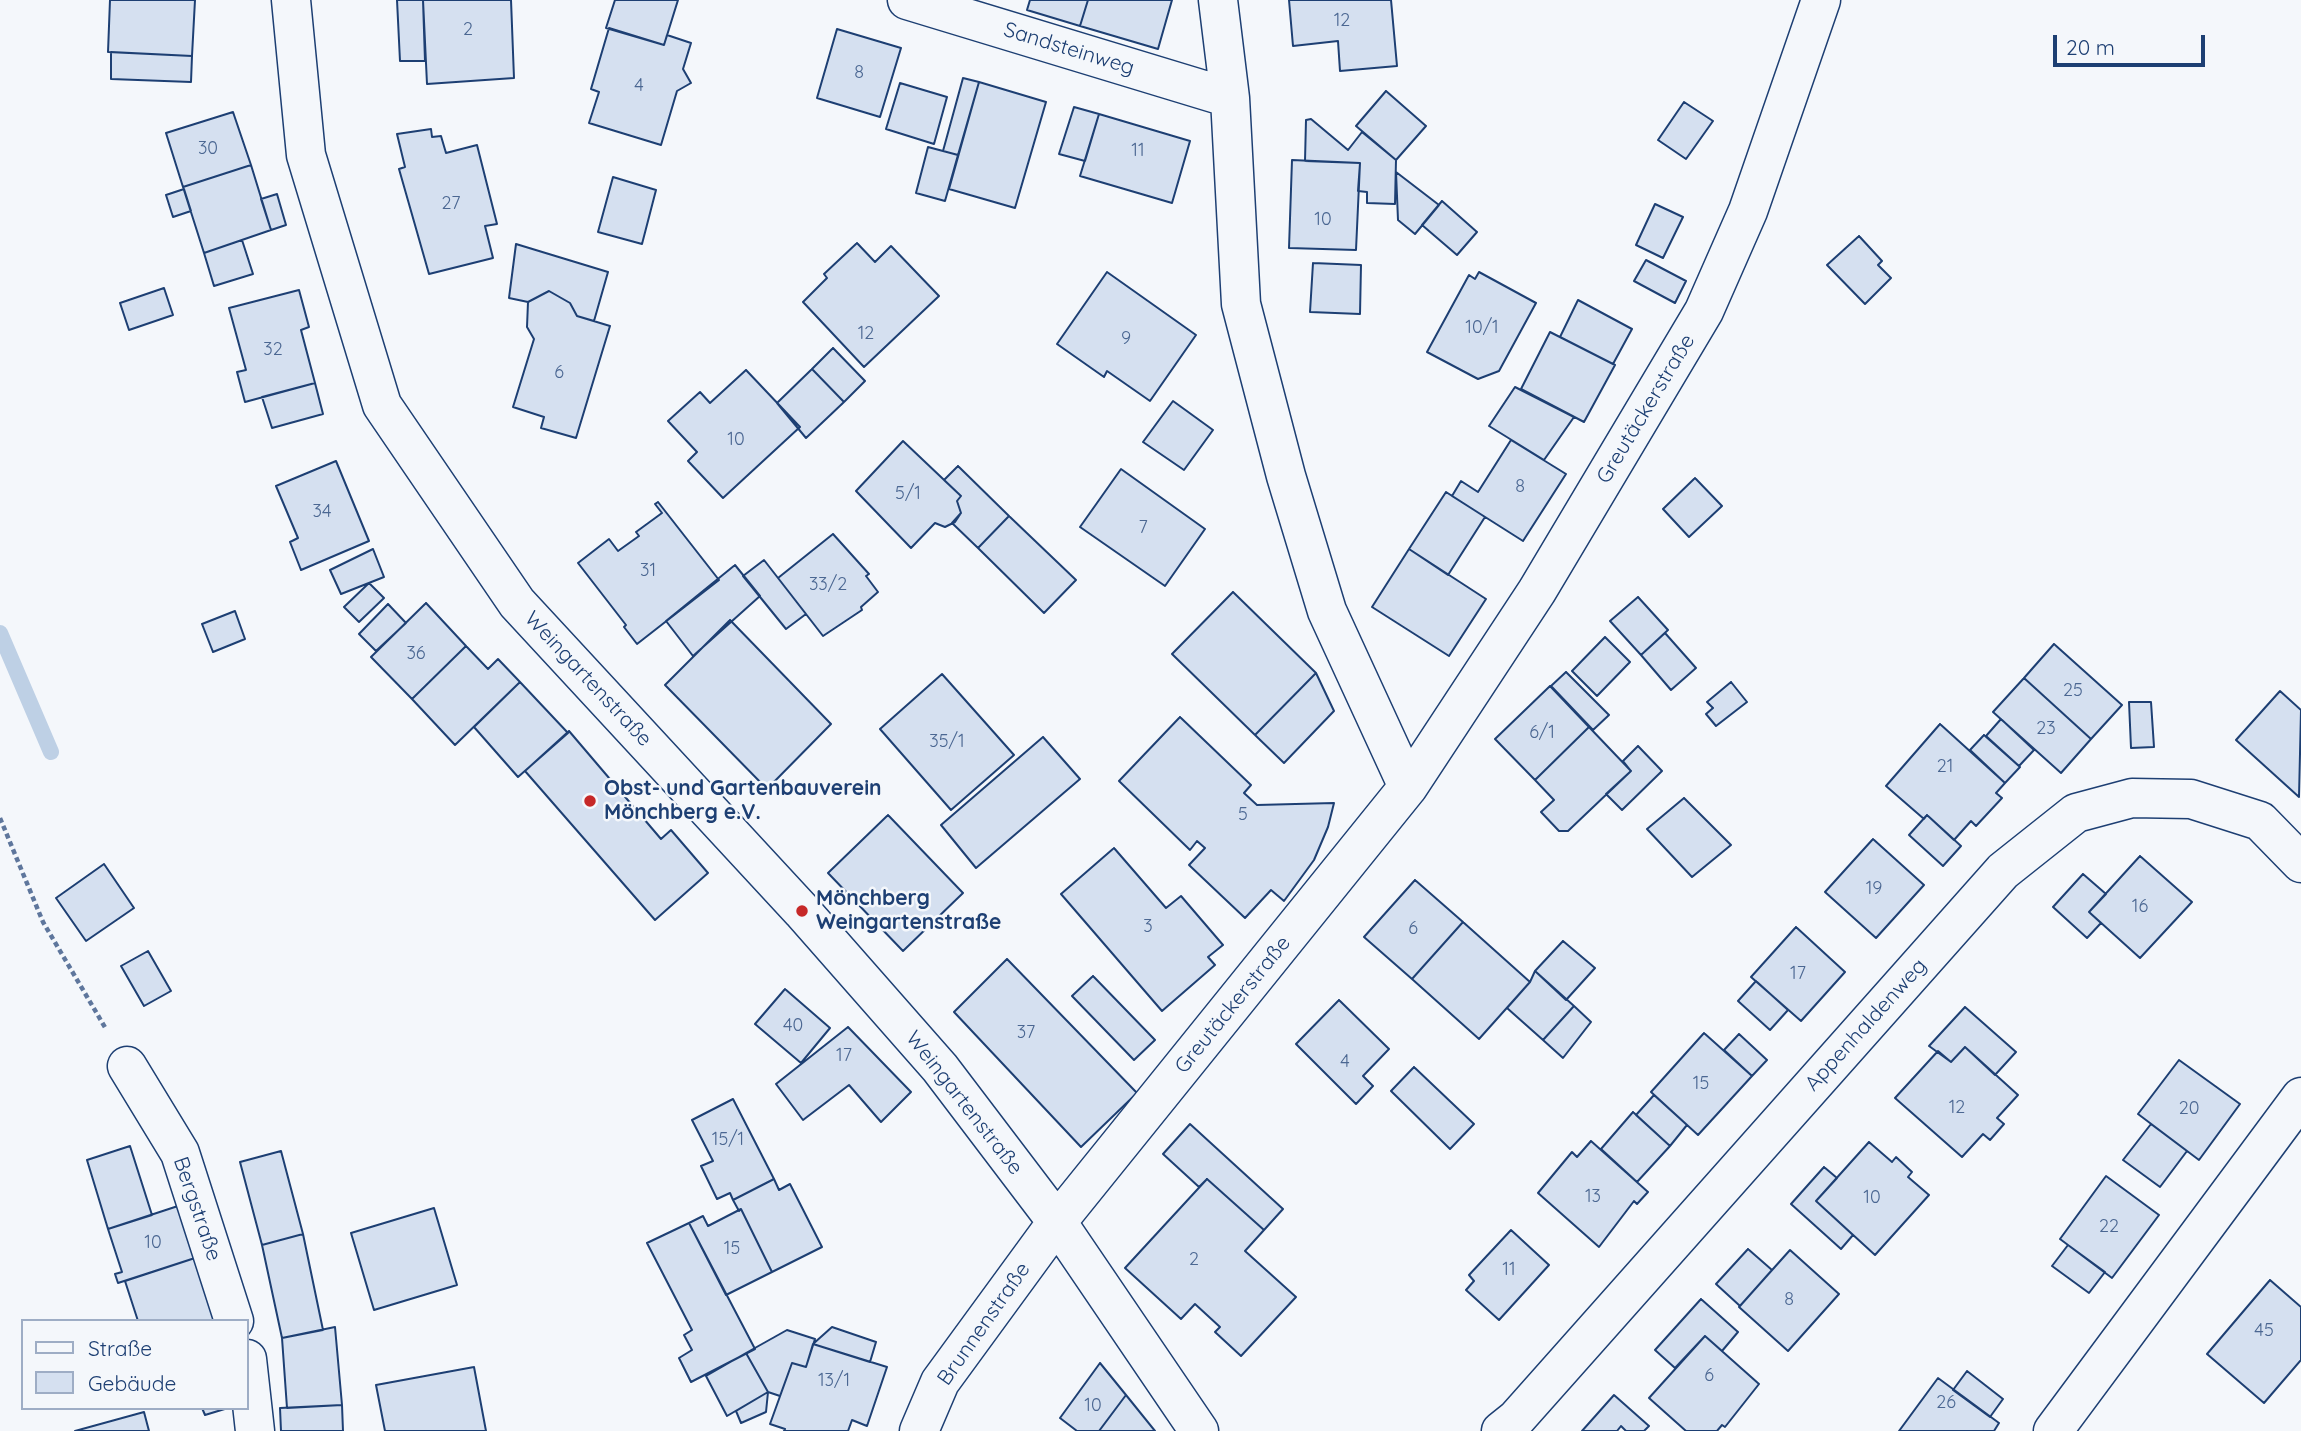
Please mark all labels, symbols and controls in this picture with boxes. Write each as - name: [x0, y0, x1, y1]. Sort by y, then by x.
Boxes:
- house number: 12: [1334, 10, 1350, 32]
- street label: Sandsteinweg: [1001, 17, 1137, 81]
- house number: 2: [463, 19, 473, 41]
- scale bar: [2056, 21, 2208, 65]
- text: 20 m: [2066, 34, 2115, 60]
- house number: 8: [854, 62, 864, 84]
- house number: 4: [634, 75, 644, 97]
- house number: 30: [198, 138, 218, 160]
- house number: 11: [1131, 140, 1145, 162]
- house number: 27: [442, 193, 460, 215]
- house number: 10: [1314, 209, 1332, 231]
- house number: 10/1: [1465, 317, 1499, 339]
- house number: 12: [858, 323, 874, 345]
- house number: 9: [1121, 328, 1131, 350]
- street label: Greutäckerstraße: [1592, 330, 1700, 488]
- house number: 32: [263, 339, 283, 361]
- house number: 6: [554, 362, 564, 384]
- house number: 10: [727, 429, 745, 451]
- house number: 8: [1515, 476, 1525, 498]
- house number: 5/1: [895, 483, 921, 505]
- house number: 34: [313, 501, 331, 523]
- house number: 7: [1138, 517, 1148, 539]
- house number: 31: [640, 560, 656, 582]
- house number: 33/2: [809, 574, 847, 596]
- street label: Weingartenstraße: [519, 606, 657, 752]
- house number: 36: [406, 643, 426, 665]
- house number: 25: [2063, 680, 2083, 702]
- house number: 23: [2036, 718, 2056, 740]
- house number: 6/1: [1529, 722, 1555, 744]
- house number: 35/1: [929, 731, 965, 753]
- house number: 21: [1937, 756, 1953, 778]
- place label: Obst- und Gartenbauverein Mönchberg e.V.: [604, 776, 882, 826]
- marker: Obst- und Gartenbauverein Mönchberg e.V.: [582, 793, 598, 809]
- house number: 5: [1238, 804, 1248, 826]
- house number: 19: [1866, 878, 1882, 900]
- place label: Mönchberg Weingartenstraße: [816, 886, 1001, 936]
- house number: 16: [2132, 896, 2148, 918]
- marker: Mönchberg Weingartenstraße: [794, 903, 810, 919]
- house number: 3: [1143, 916, 1153, 938]
- house number: 6: [1408, 918, 1418, 940]
- street label: Greutäckerstraße: [1170, 931, 1296, 1079]
- street label: Appenhaldenweg: [1800, 954, 1932, 1096]
- house number: 17: [1790, 963, 1806, 985]
- house number: 40: [783, 1015, 803, 1037]
- house number: 37: [1017, 1022, 1035, 1044]
- street label: Weingartenstraße: [900, 1026, 1028, 1180]
- house number: 17: [836, 1045, 852, 1067]
- house number: 4: [1340, 1051, 1350, 1073]
- house number: 15: [1693, 1073, 1709, 1095]
- house number: 12: [1949, 1097, 1965, 1119]
- house number: 20: [2179, 1098, 2199, 1120]
- house number: 15/1: [712, 1129, 744, 1151]
- street label: Bergstraße: [167, 1154, 227, 1264]
- house number: 13: [1585, 1186, 1601, 1208]
- house number: 10: [1863, 1187, 1881, 1209]
- house number: 22: [2099, 1216, 2119, 1238]
- house number: 10: [144, 1232, 162, 1254]
- house number: 15: [724, 1238, 740, 1260]
- house number: 2: [1189, 1249, 1199, 1271]
- street label: Brunnenstraße: [932, 1258, 1036, 1390]
- house number: 11: [1502, 1259, 1516, 1281]
- house number: 8: [1784, 1289, 1794, 1311]
- legend: [21, 1319, 248, 1410]
- house number: 45: [2254, 1320, 2274, 1342]
- text: Straße: [88, 1335, 152, 1361]
- house number: 6: [1704, 1365, 1714, 1387]
- text: Gebäude: [88, 1370, 176, 1396]
- house number: 13/1: [818, 1370, 850, 1392]
- house number: 26: [1936, 1392, 1956, 1414]
- house number: 10: [1084, 1395, 1102, 1417]

